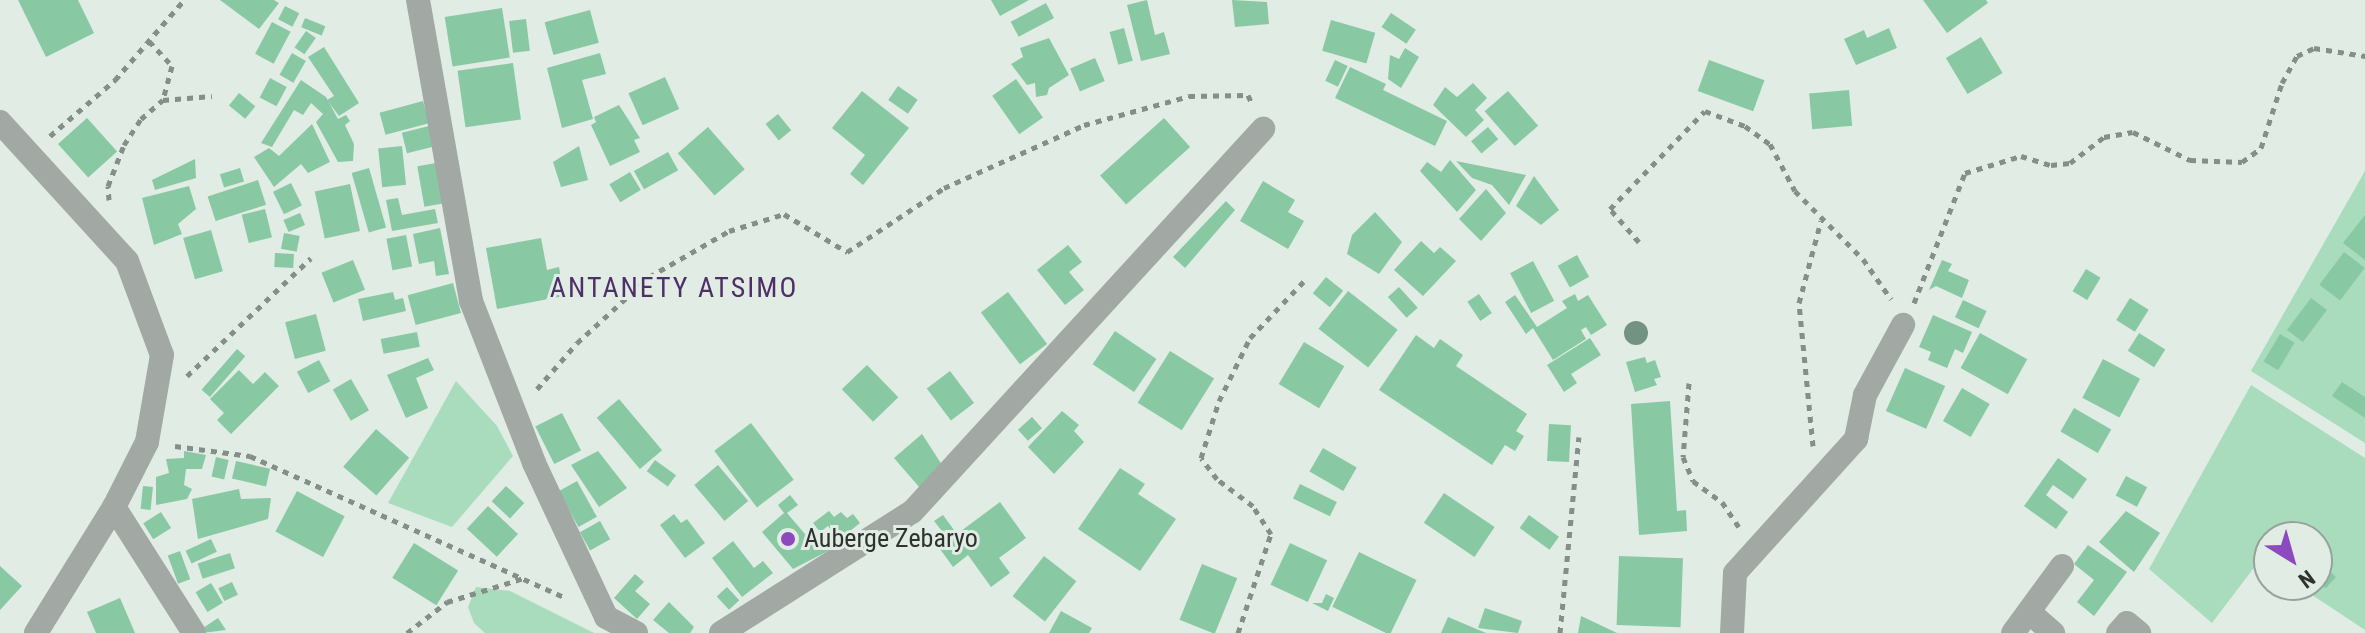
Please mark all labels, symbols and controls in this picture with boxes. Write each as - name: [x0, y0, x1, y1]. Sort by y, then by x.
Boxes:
- district label: ANTANETY ATSIMO: [550, 271, 798, 305]
- north arrow: [2253, 521, 2333, 601]
- place label: Auberge Zebaryo: [804, 523, 978, 555]
- marker: Auberge Zebaryo: [779, 530, 797, 548]
- text: N: [2294, 565, 2319, 593]

